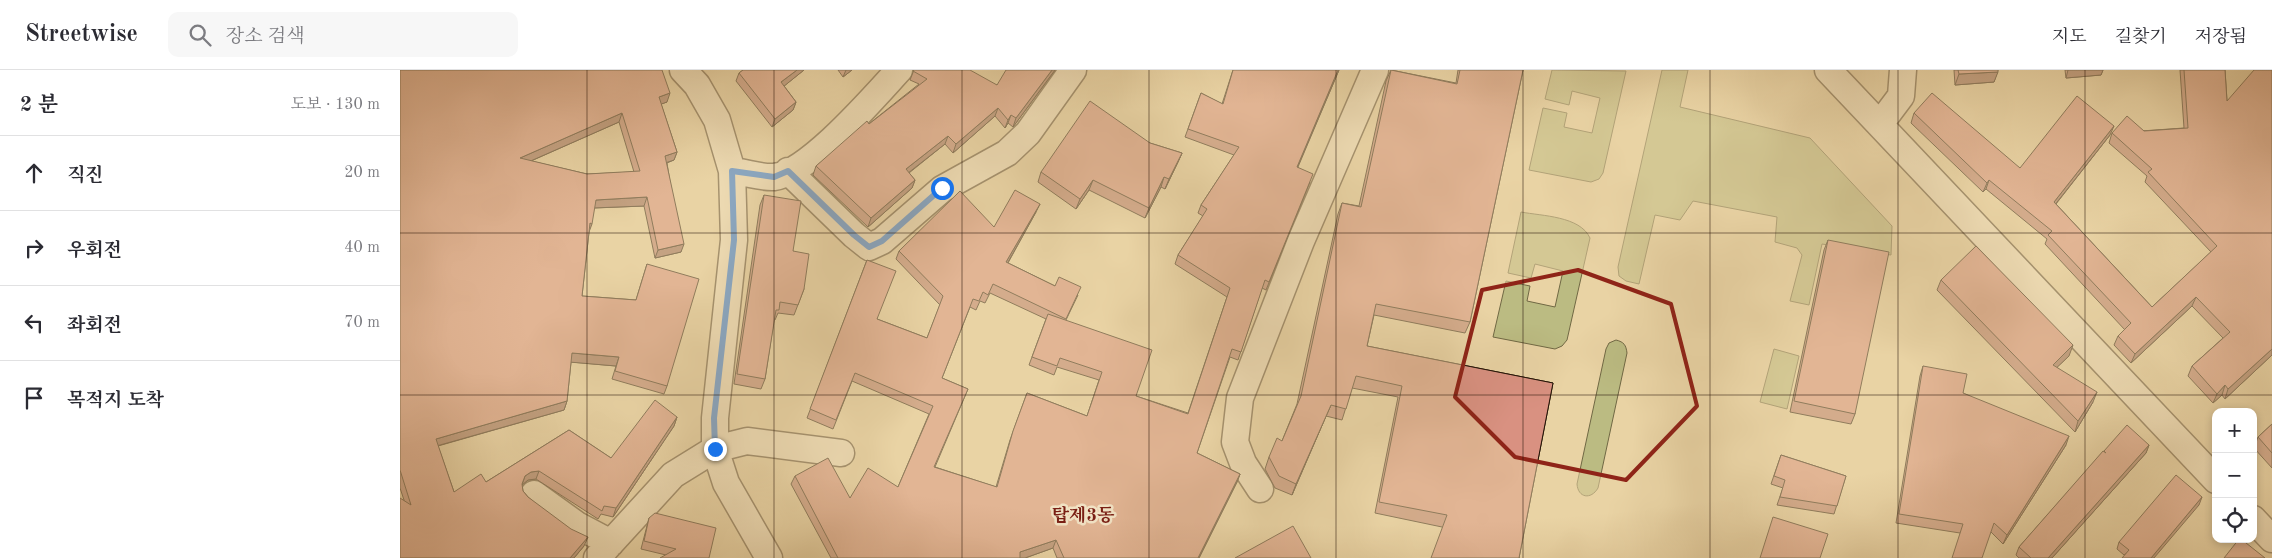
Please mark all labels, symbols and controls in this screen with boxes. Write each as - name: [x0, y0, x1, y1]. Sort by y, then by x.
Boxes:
- search box: [168, 12, 518, 57]
- icon: search: [186, 21, 214, 49]
- text: Streetwise: [25, 23, 138, 47]
- text: 장소 검색: [226, 28, 305, 47]
- text: 지도: [2052, 28, 2087, 46]
- text: 길찾기: [2115, 28, 2167, 46]
- text: 저장됨: [2195, 28, 2247, 46]
- text: 2 분: [20, 95, 58, 116]
- text: 도보 · 130 m: [291, 97, 380, 113]
- icon: ahead: [20, 159, 48, 187]
- text: 20 m: [344, 165, 380, 181]
- text: 직진: [67, 167, 104, 186]
- route start: [931, 177, 954, 200]
- icon: right: [20, 234, 48, 262]
- text: 40 m: [344, 240, 380, 256]
- text: 우회전: [67, 242, 122, 261]
- icon: left: [20, 309, 48, 337]
- text: 70 m: [344, 315, 380, 331]
- text: 좌회전: [67, 317, 122, 336]
- icon: arrive: [20, 384, 48, 412]
- text: 목적지 도착: [67, 392, 164, 411]
- map controls: [2212, 408, 2257, 543]
- button: +: [2212, 408, 2257, 453]
- route end: [704, 438, 727, 461]
- button: −: [2212, 453, 2257, 498]
- button: locate: [2212, 498, 2257, 543]
- district label: 탑제3동: [1052, 505, 1115, 525]

